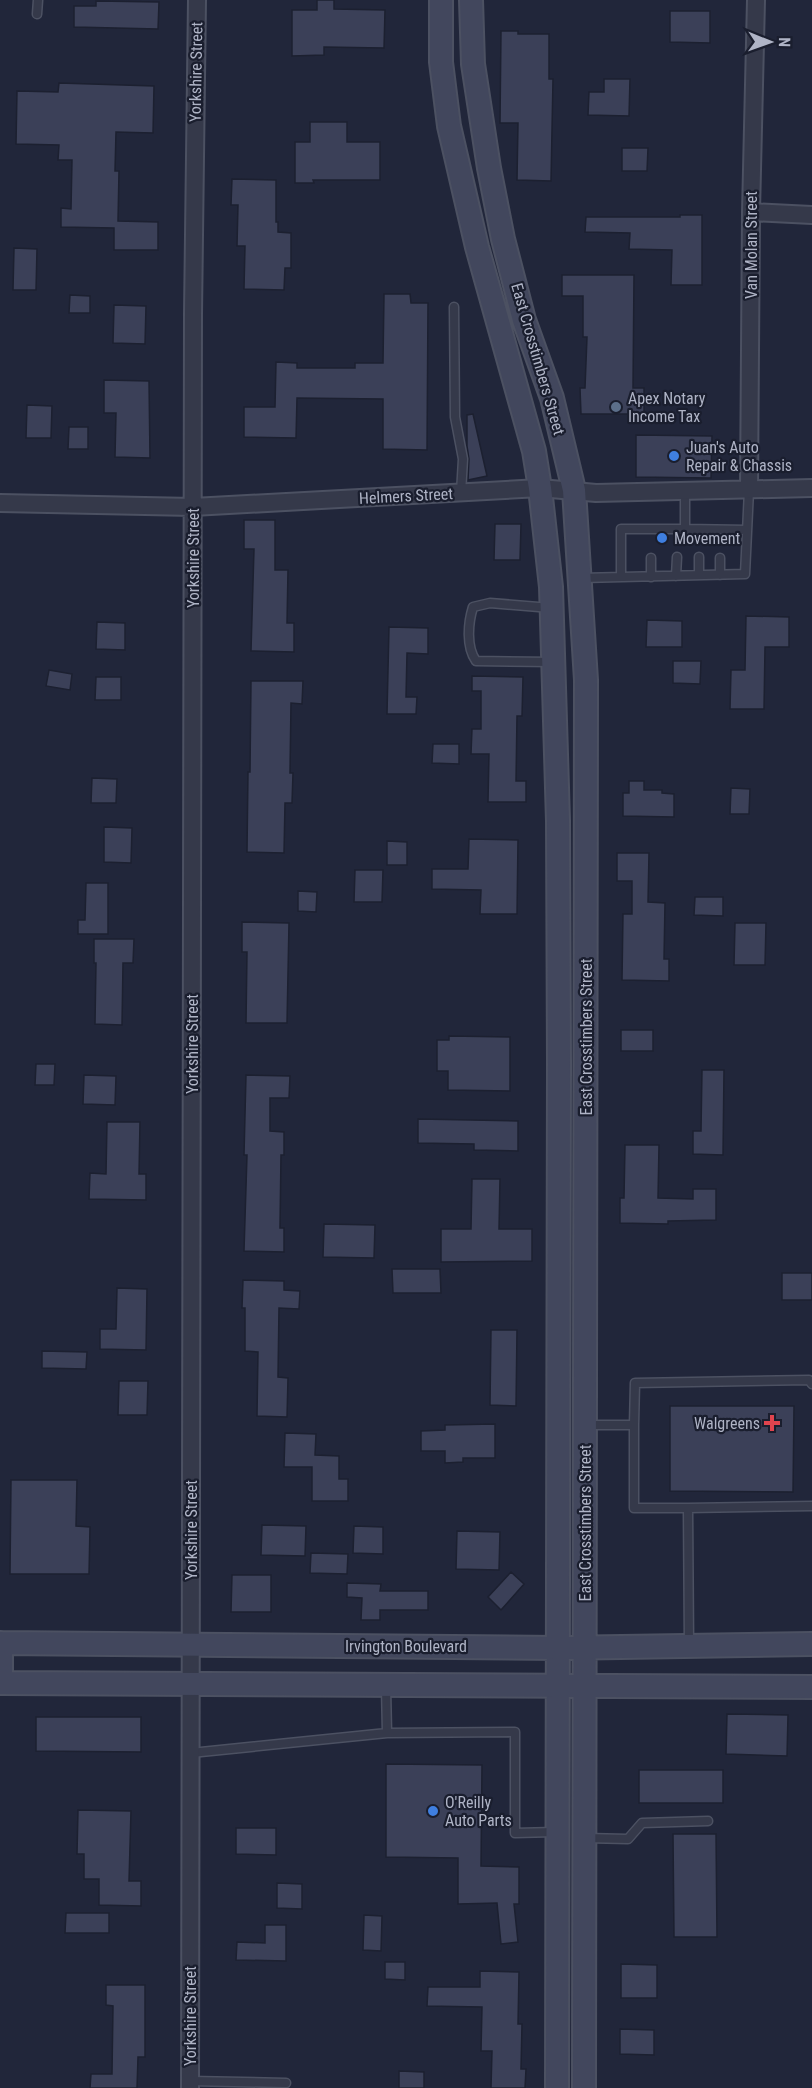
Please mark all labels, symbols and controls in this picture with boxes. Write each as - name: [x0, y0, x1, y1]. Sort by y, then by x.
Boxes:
- north arrow: [740, 12, 800, 72]
- street label: Yorkshire Street: [186, 22, 206, 122]
- text: N: [775, 37, 794, 47]
- street label: Van Molan Street: [742, 191, 761, 299]
- street label: East Crosstimbers Street: [507, 281, 569, 437]
- place label: Apex Notary Income Tax: [628, 389, 706, 426]
- marker: Apex Notary Income Tax: [609, 400, 623, 414]
- place label: Juan's Auto Repair & Chassis: [686, 438, 792, 475]
- marker: Juan's Auto Repair & Chassis: [667, 449, 681, 463]
- street label: Helmers Street: [359, 484, 454, 508]
- street label: Yorkshire Street: [184, 508, 203, 608]
- place label: Movement: [674, 529, 741, 548]
- marker: Movement: [655, 531, 669, 545]
- street label: East Crosstimbers Street: [577, 958, 596, 1115]
- street label: Yorkshire Street: [183, 994, 202, 1094]
- place label: Walgreens: [694, 1414, 760, 1433]
- marker: Walgreens: [765, 1416, 779, 1430]
- street label: East Crosstimbers Street: [576, 1444, 595, 1601]
- street label: Yorkshire Street: [182, 1480, 201, 1580]
- street label: Irvington Boulevard: [345, 1637, 467, 1656]
- place label: O'Reilly Auto Parts: [445, 1793, 512, 1830]
- marker: O'Reilly Auto Parts: [426, 1804, 440, 1818]
- street label: Yorkshire Street: [181, 1966, 200, 2066]

